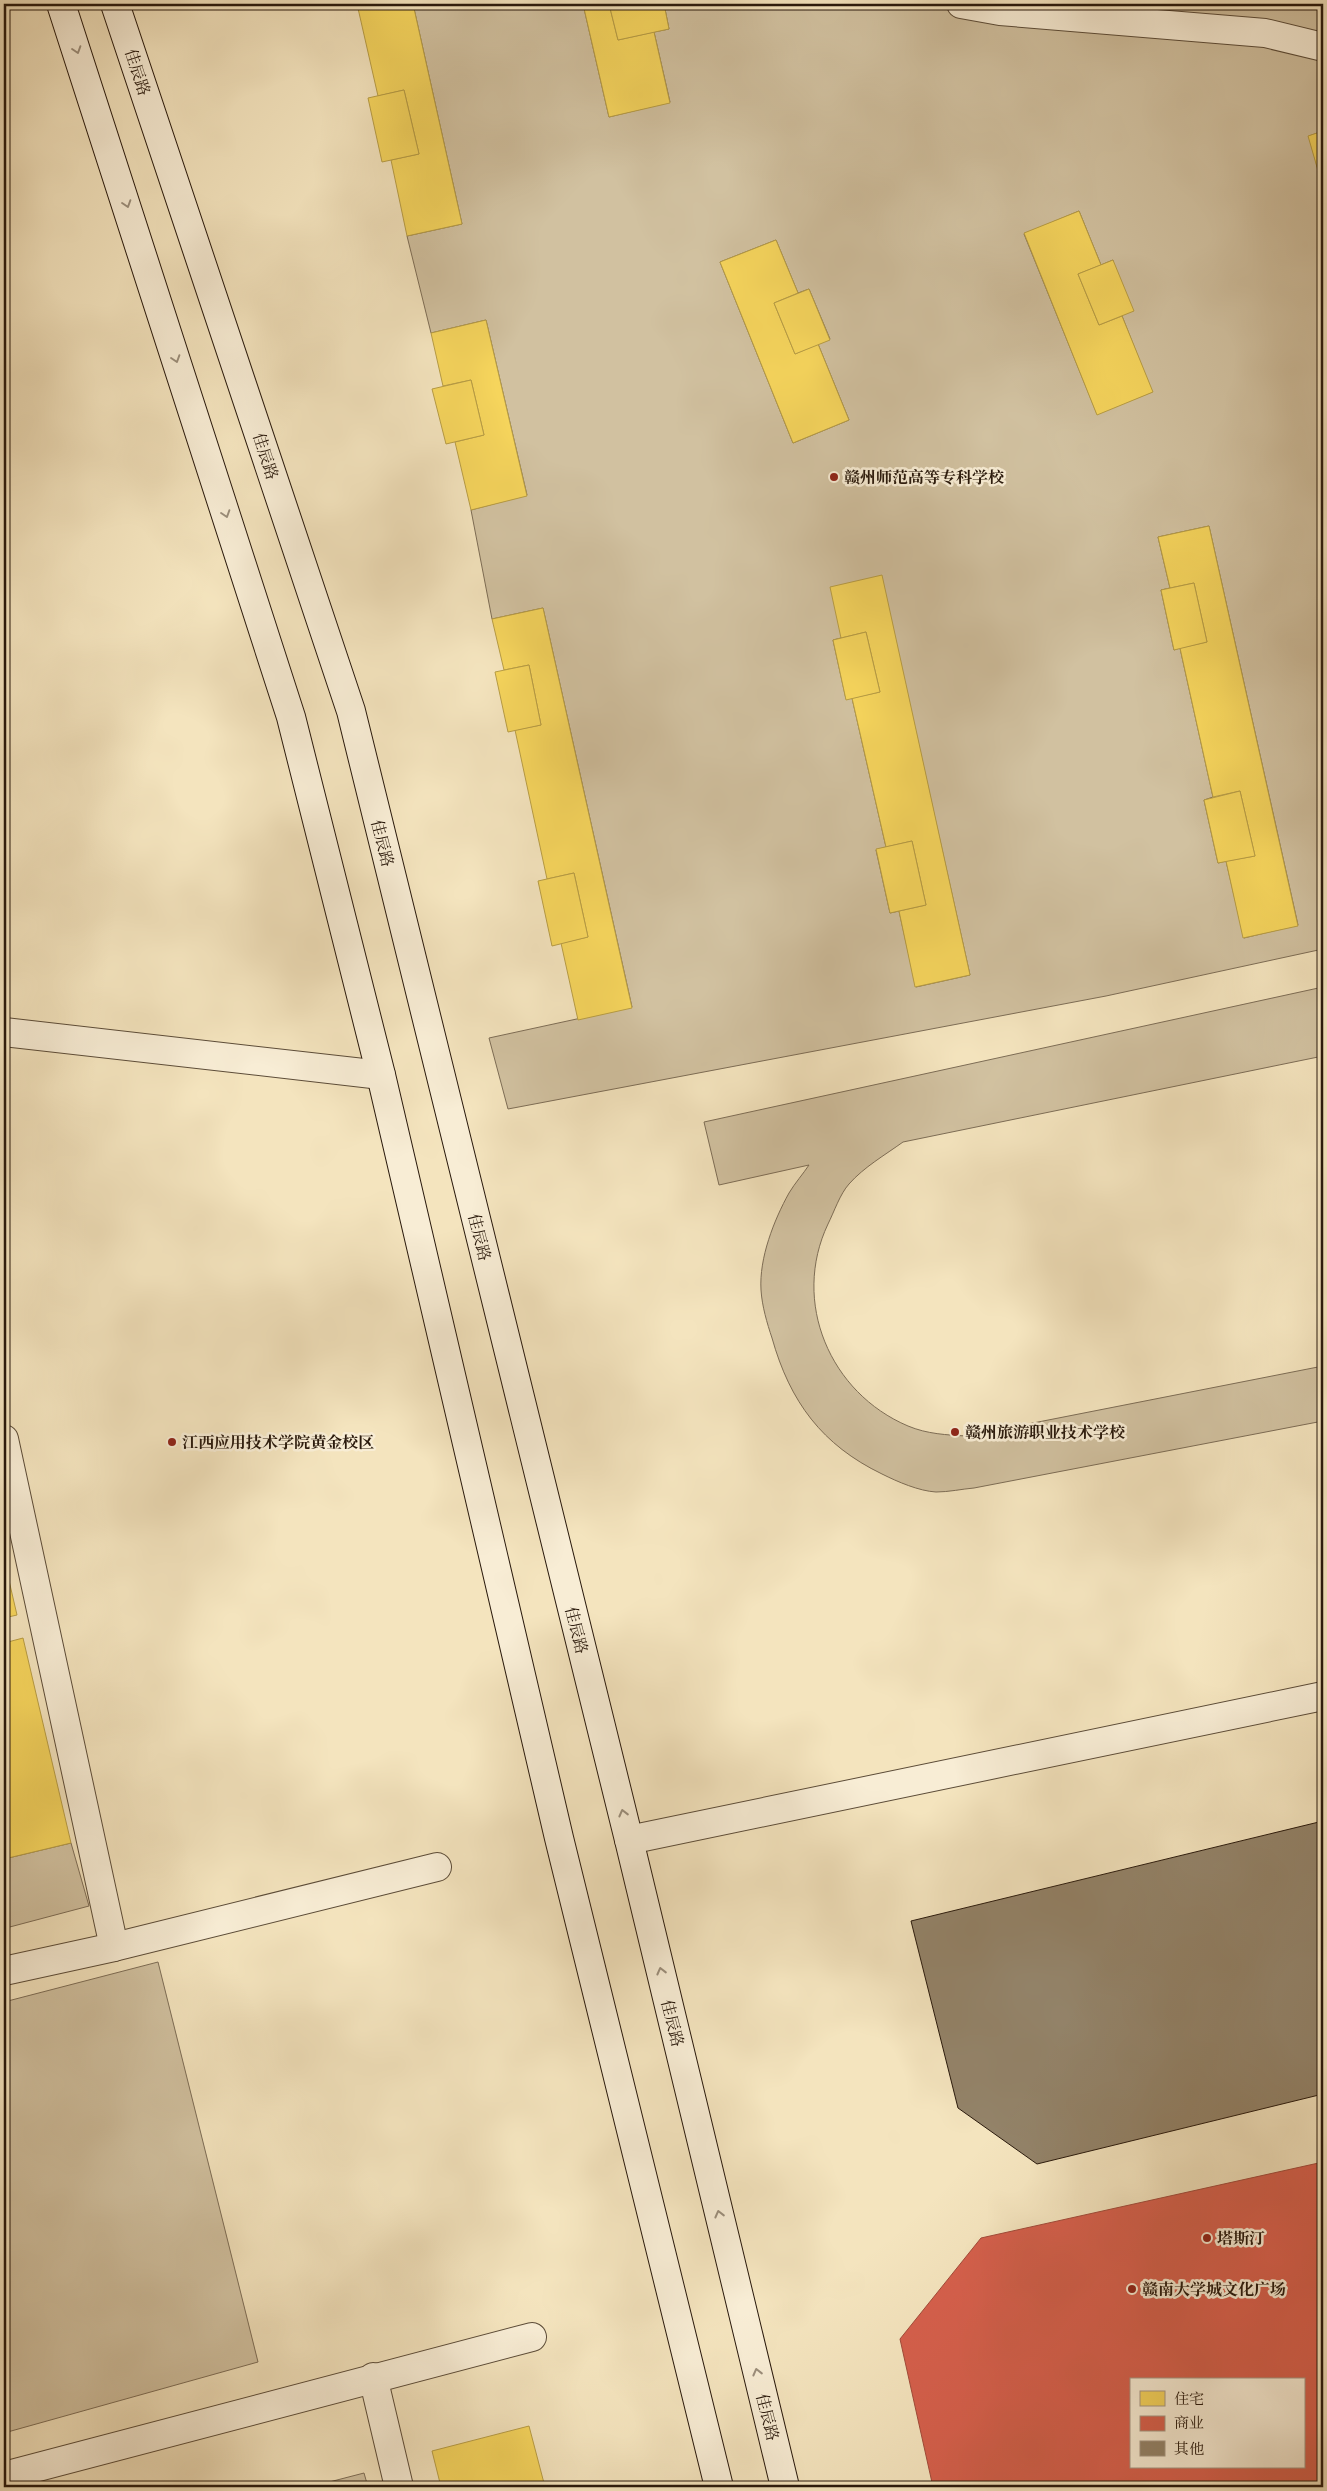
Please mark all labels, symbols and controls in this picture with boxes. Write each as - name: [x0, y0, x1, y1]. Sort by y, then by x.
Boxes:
- one-way arrow: [72, 45, 82, 53]
- street label: 佳辰路: [119, 45, 157, 99]
- one-way arrow: [121, 200, 131, 208]
- one-way arrow: [171, 355, 181, 363]
- street label: 佳辰路: [247, 429, 285, 483]
- place label: 赣州师范高等专科学校: [844, 465, 1004, 489]
- marker: 赣州师范高等专科学校: [828, 471, 840, 483]
- one-way arrow: [220, 509, 230, 518]
- street label: 佳辰路: [366, 817, 400, 869]
- street label: 佳辰路: [463, 1211, 497, 1263]
- place label: 赣州旅游职业技术学校: [965, 1420, 1125, 1444]
- marker: 赣州旅游职业技术学校: [949, 1426, 961, 1438]
- place label: 江西应用技术学院黄金校区: [182, 1430, 374, 1454]
- marker: 江西应用技术学院黄金校区: [166, 1436, 178, 1448]
- street label: 佳辰路: [560, 1604, 594, 1656]
- one-way arrow: [618, 1809, 628, 1817]
- one-way arrow: [656, 1966, 667, 1975]
- street label: 佳辰路: [656, 1997, 690, 2049]
- one-way arrow: [714, 2209, 725, 2218]
- place label: 塔斯汀: [1217, 2226, 1265, 2250]
- marker: 塔斯汀: [1201, 2232, 1213, 2244]
- place label: 赣南大学城文化广场: [1142, 2277, 1286, 2301]
- marker: 赣南大学城文化广场: [1126, 2283, 1138, 2295]
- one-way arrow: [752, 2367, 763, 2376]
- legend: [1130, 2378, 1304, 2468]
- text: 住宅: [1174, 2388, 1204, 2409]
- street label: 佳辰路: [751, 2391, 785, 2443]
- text: 商业: [1174, 2412, 1204, 2433]
- text: 其他: [1174, 2438, 1204, 2459]

